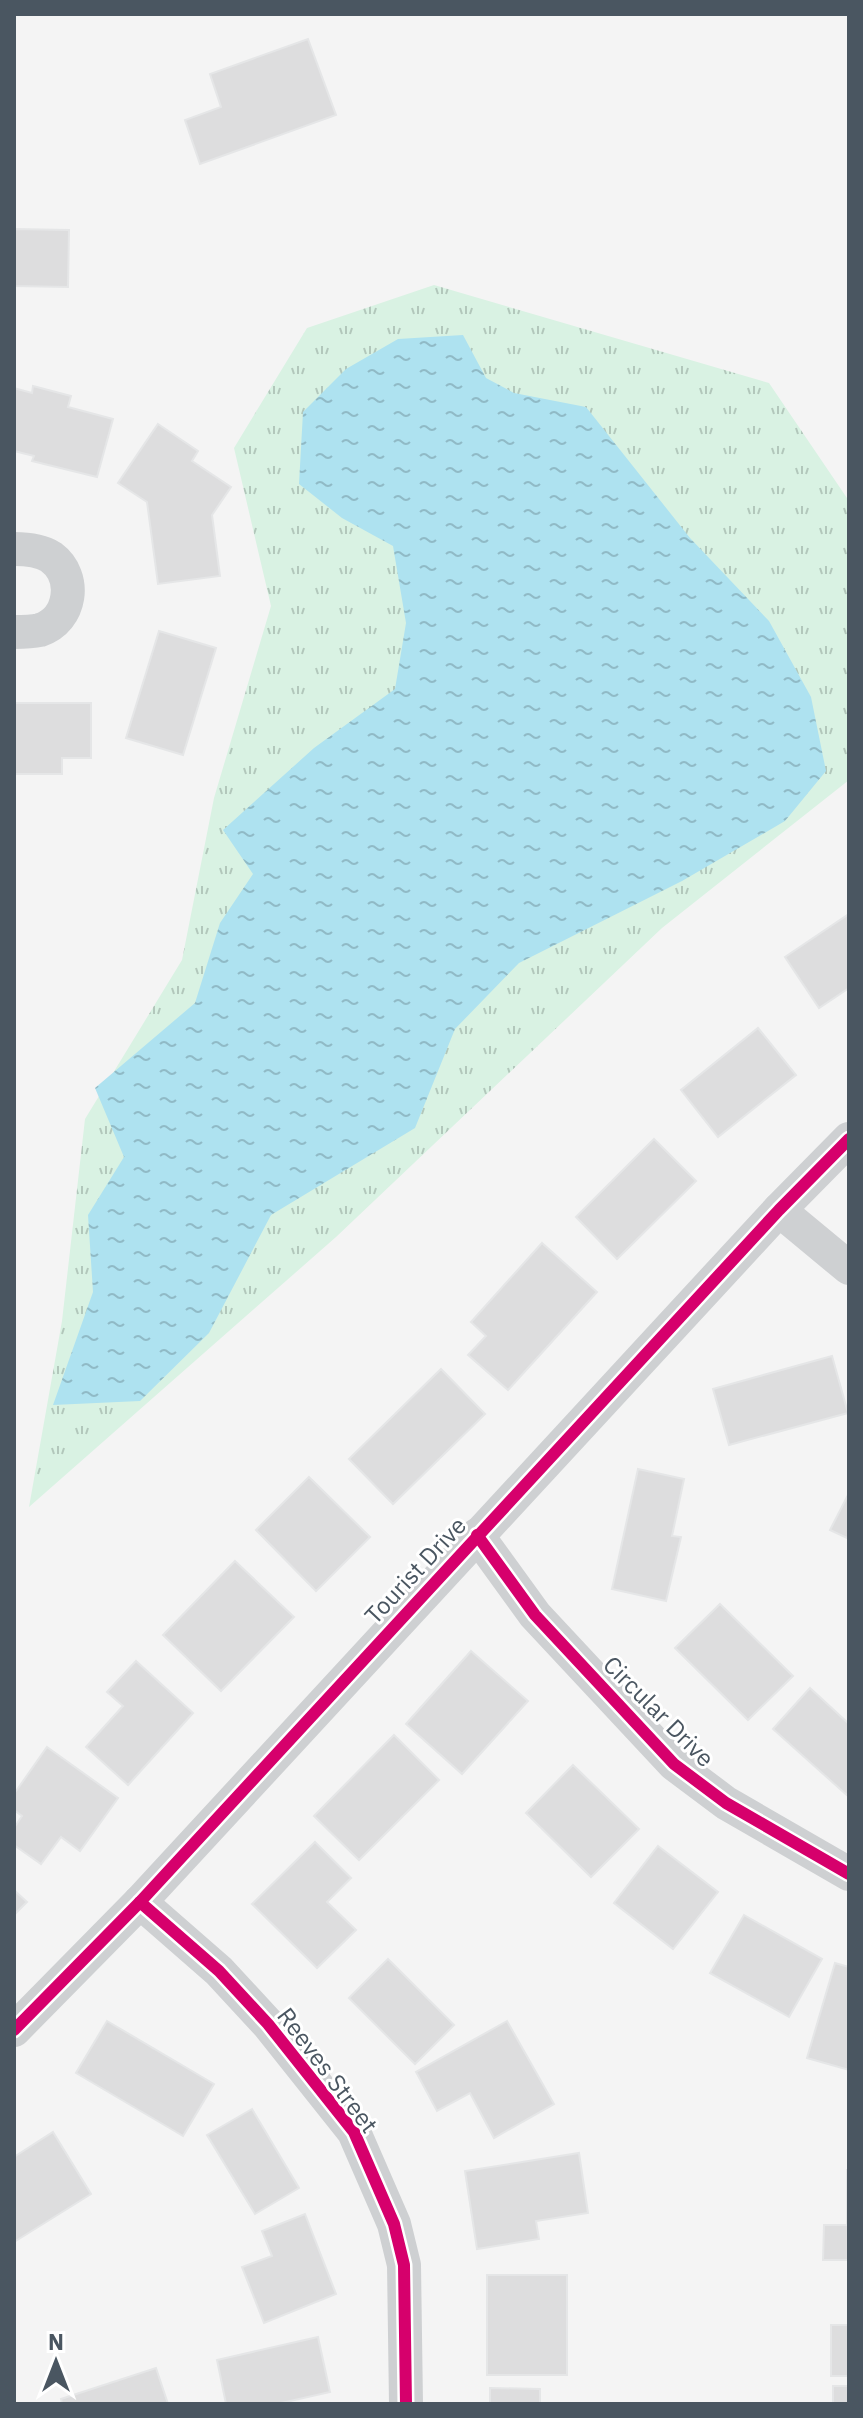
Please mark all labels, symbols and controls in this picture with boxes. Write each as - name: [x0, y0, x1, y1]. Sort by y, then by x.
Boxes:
- street label: Tourist Drive: [357, 1510, 473, 1630]
- street label: Circular Drive: [596, 1648, 722, 1774]
- street label: Reeves Street: [270, 2001, 386, 2139]
- north arrow: [16, 2322, 96, 2402]
- text: N: [48, 2327, 64, 2356]

